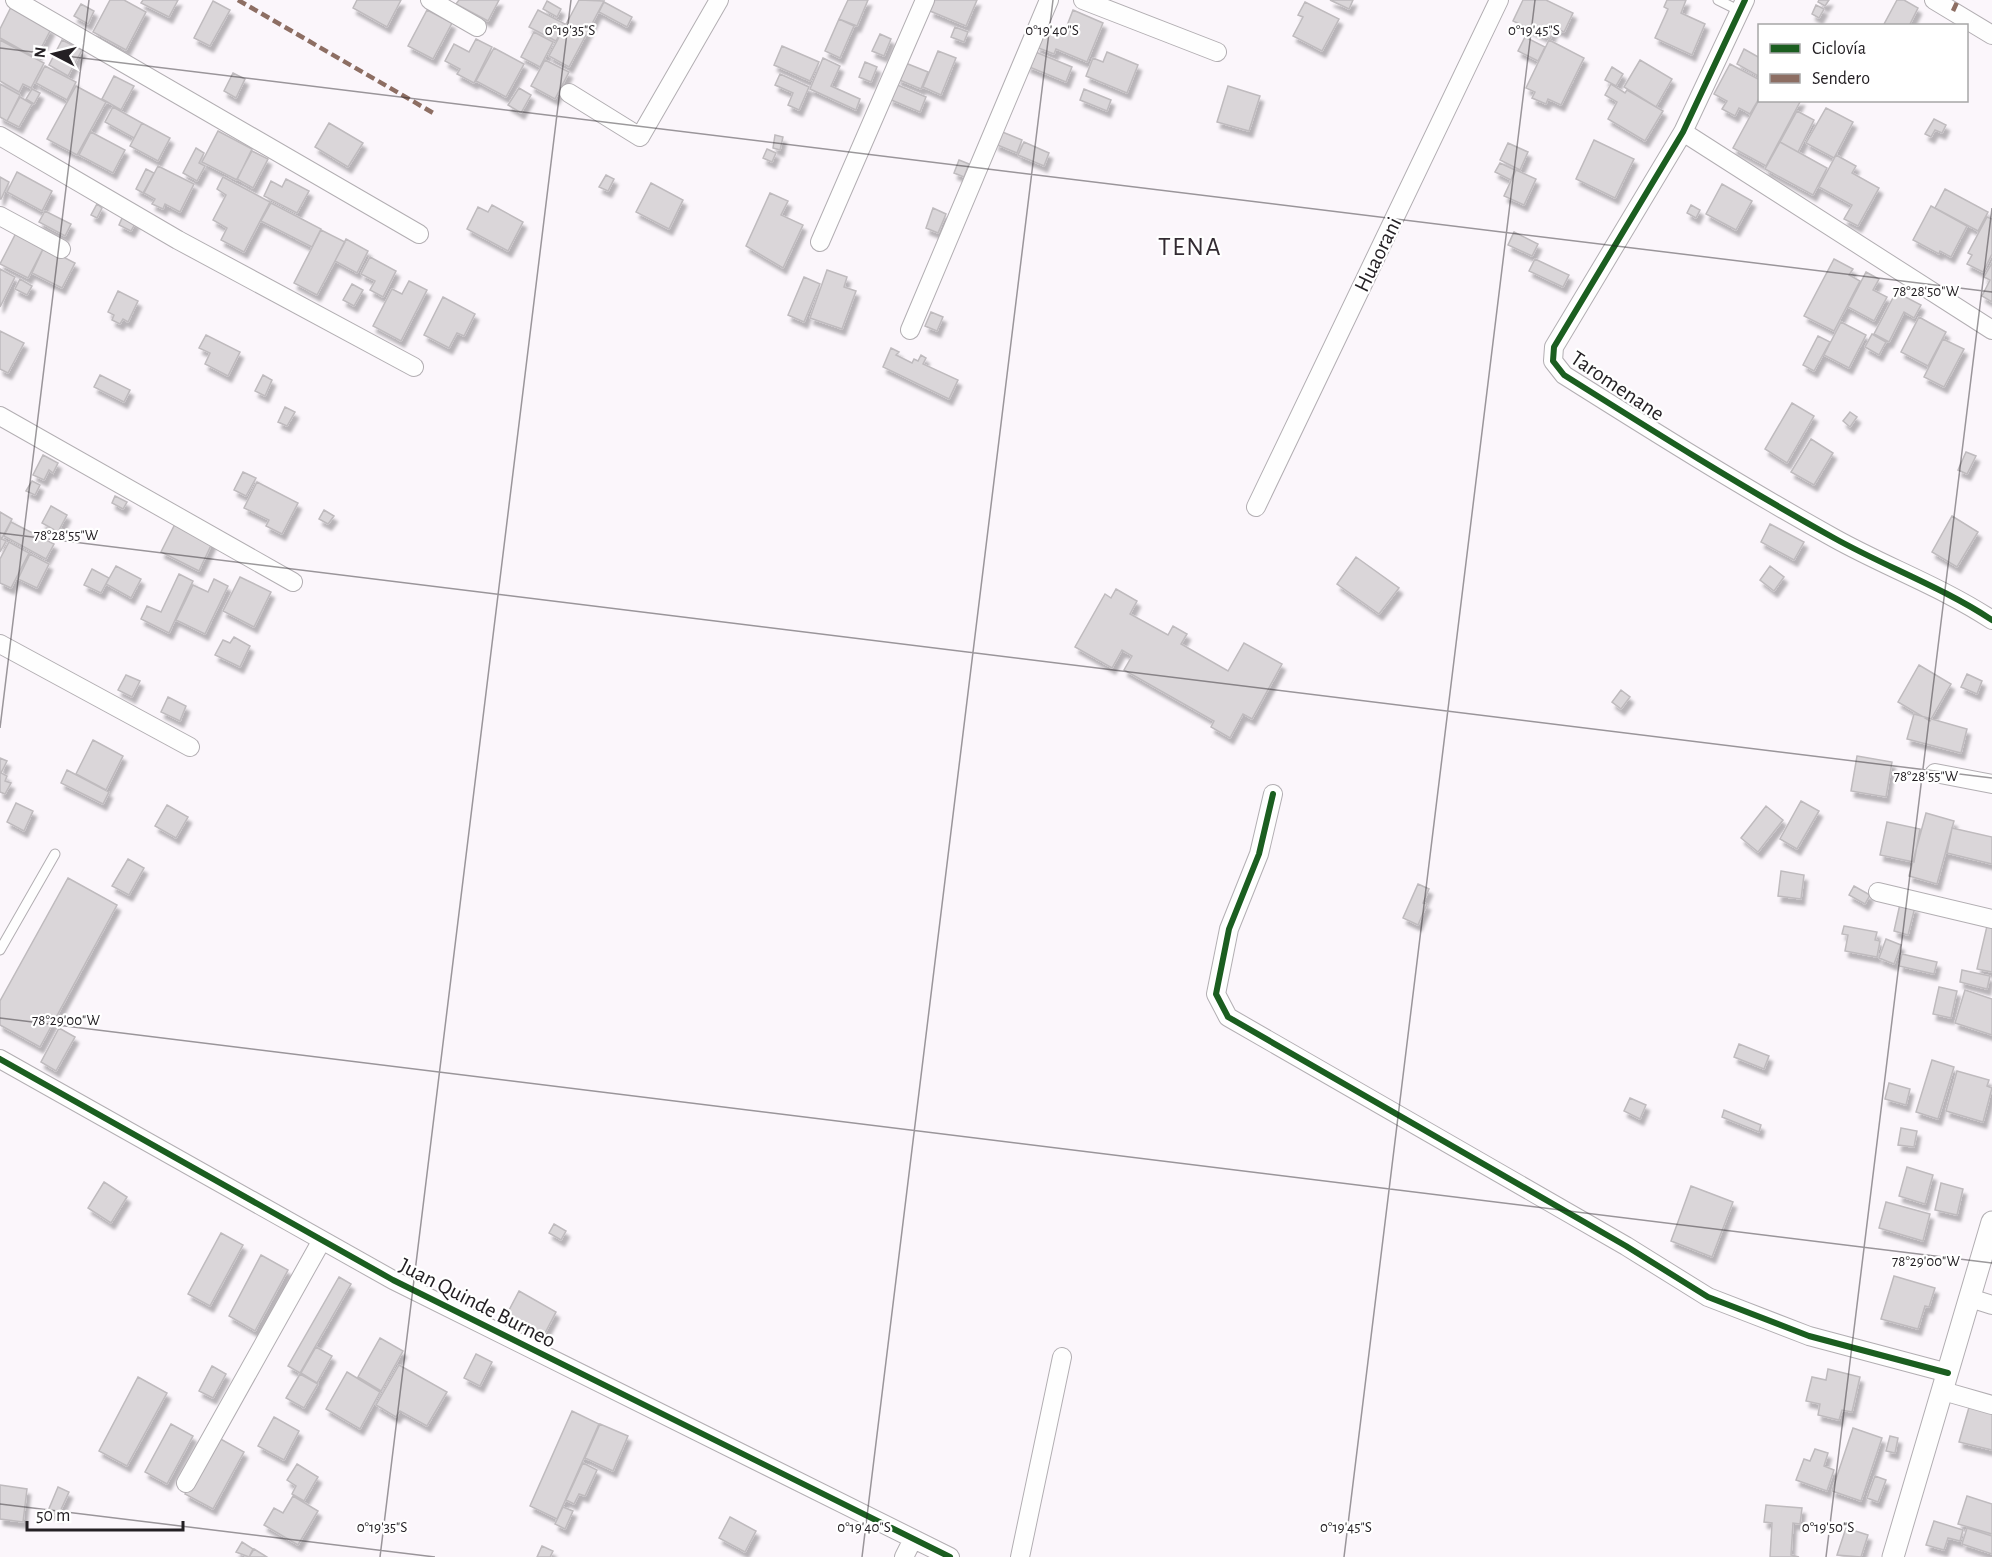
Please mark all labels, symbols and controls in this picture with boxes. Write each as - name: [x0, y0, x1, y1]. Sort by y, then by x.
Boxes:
- text: 0°19'35"S: [545, 23, 595, 38]
- text: 0°19'40"S: [1025, 23, 1079, 38]
- text: 0°19'45"S: [1508, 23, 1560, 38]
- north arrow: [24, 24, 84, 84]
- legend: [1758, 24, 1968, 102]
- text: Ciclovía: [1812, 40, 1866, 58]
- text: N: [31, 46, 49, 59]
- text: Sendero: [1812, 70, 1870, 88]
- street label: Huaorani: [1350, 214, 1405, 295]
- district label: TENA: [1158, 234, 1222, 260]
- text: 78°28'50"W: [1893, 284, 1960, 299]
- street label: Taromenane: [1567, 347, 1668, 425]
- text: 78°28'55"W: [34, 528, 99, 543]
- text: 78°28'55"W: [1894, 769, 1959, 784]
- text: 78°29'00"W: [32, 1013, 100, 1028]
- street label: Juan Quinde Burneo: [396, 1254, 559, 1352]
- text: 78°29'00"W: [1892, 1254, 1960, 1269]
- scale bar: [27, 1494, 183, 1532]
- text: 50 m: [36, 1507, 70, 1525]
- text: 0°19'35"S: [357, 1520, 407, 1535]
- text: 0°19'40"S: [837, 1520, 891, 1535]
- text: 0°19'45"S: [1320, 1520, 1372, 1535]
- text: 0°19'50"S: [1802, 1520, 1854, 1535]

